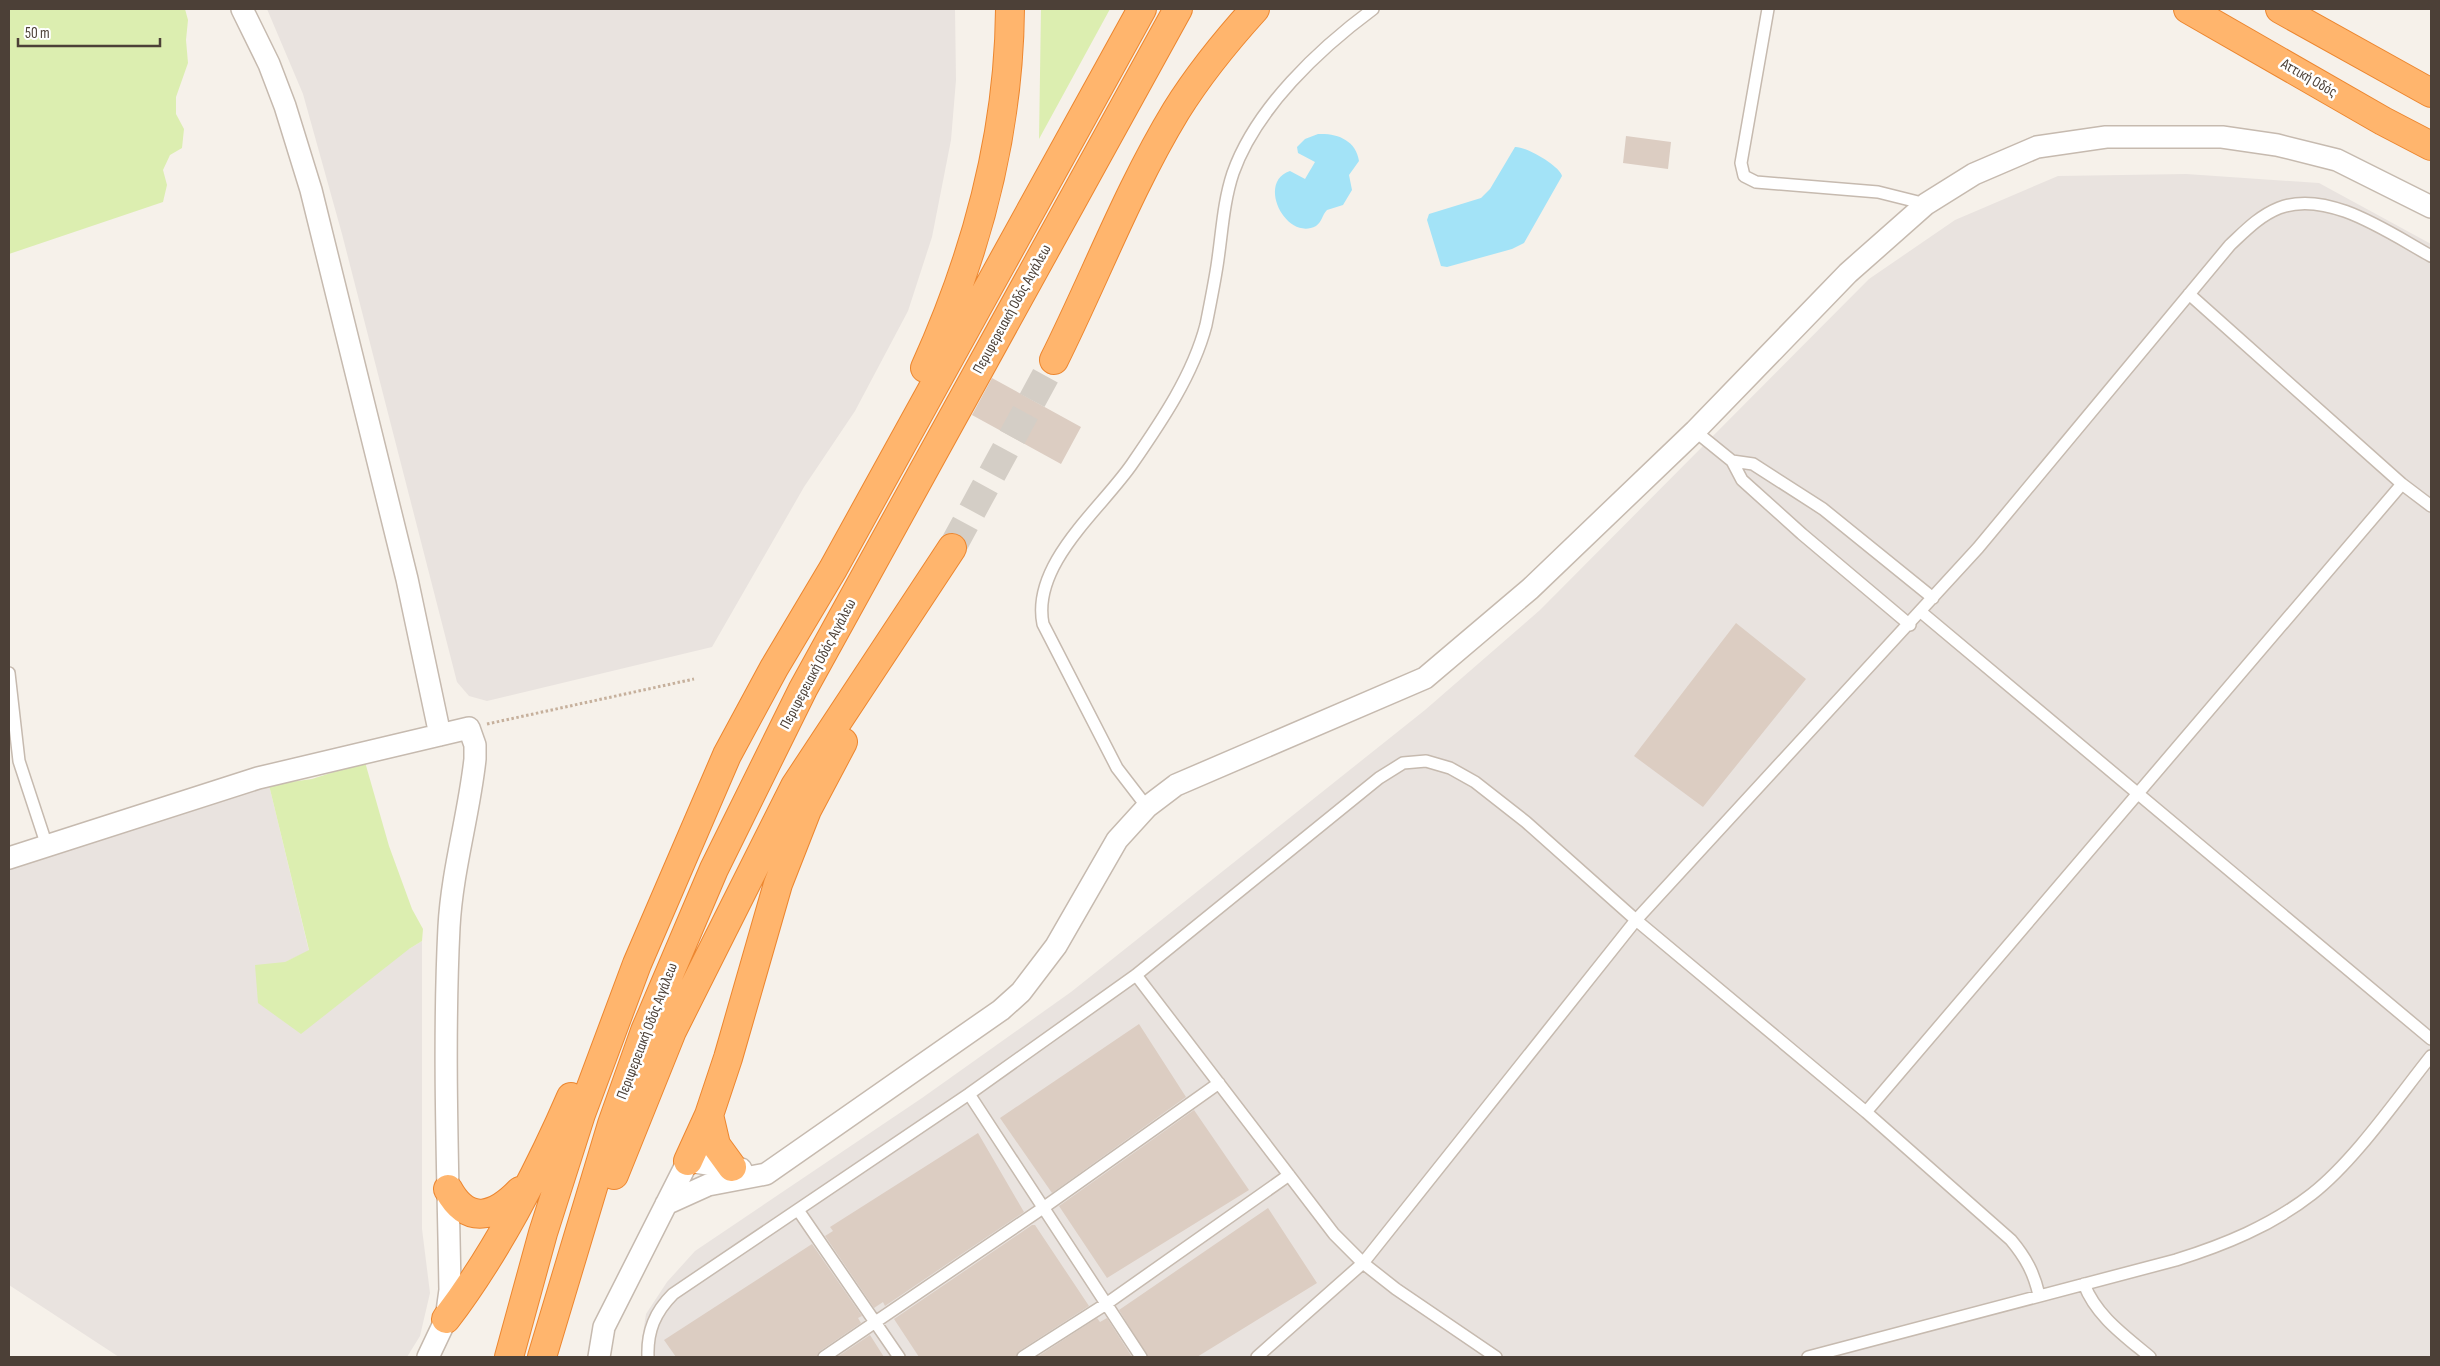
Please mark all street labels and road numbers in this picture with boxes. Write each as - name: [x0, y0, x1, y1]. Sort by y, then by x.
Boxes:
- street label: Αττική Οδός: [2277, 54, 2340, 102]
- street label: Περιφερειακή Οδός Αιγάλεω: [969, 241, 1055, 377]
- street label: Περιφερειακή Οδός Αιγάλεω: [776, 596, 860, 732]
- street label: Περιφερειακή Οδός Αιγάλεω: [612, 960, 682, 1102]

